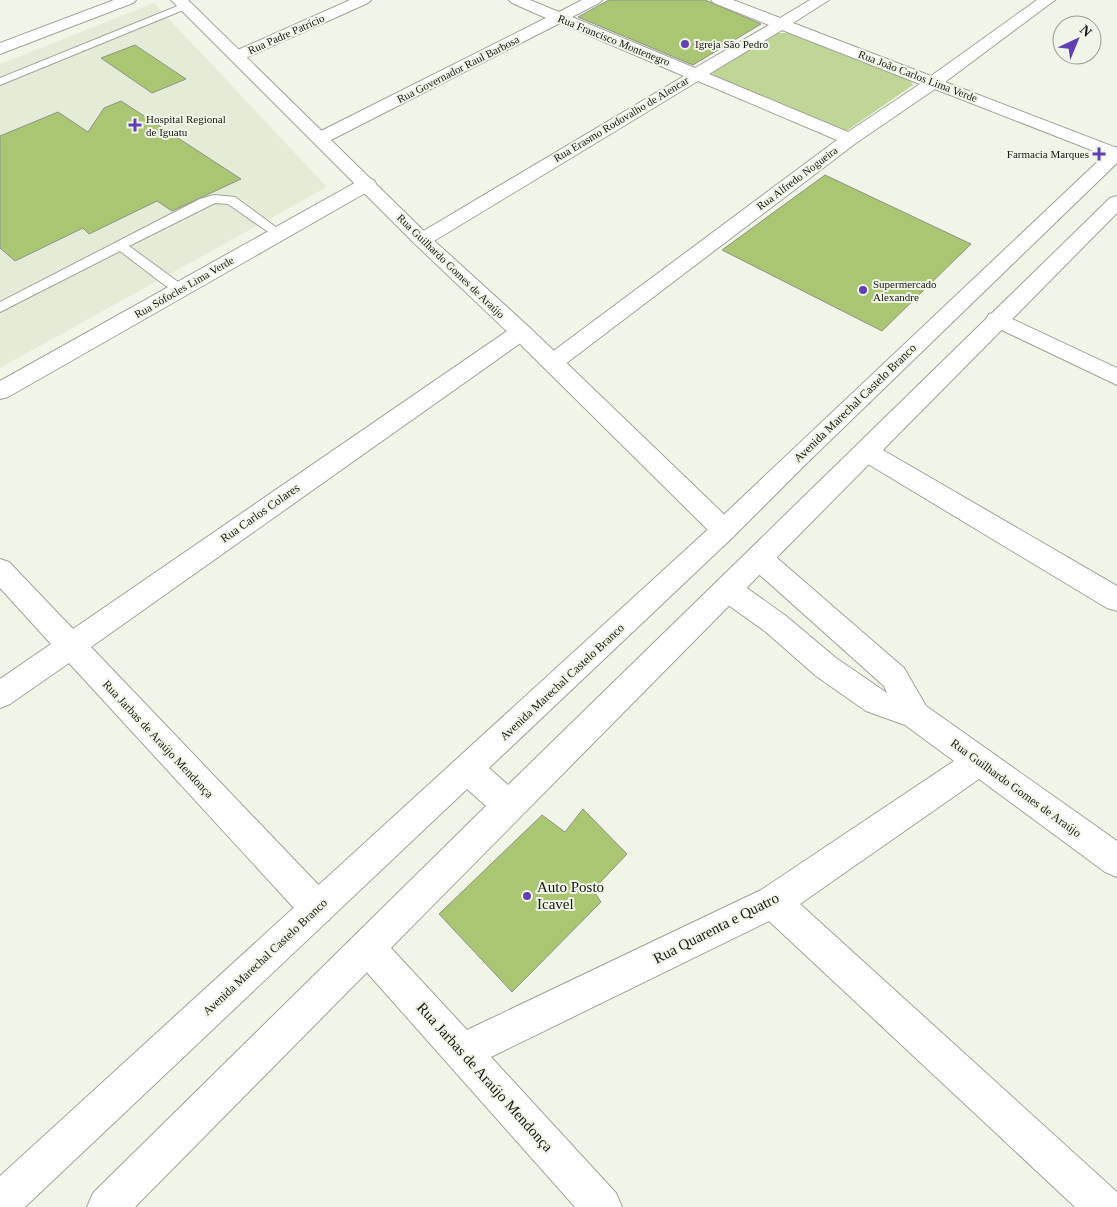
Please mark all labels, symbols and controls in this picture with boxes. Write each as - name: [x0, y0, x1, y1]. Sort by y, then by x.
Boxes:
- street label: Rua Padre Patrício: [246, 12, 327, 56]
- street label: Rua Francisco Montenegro: [556, 12, 672, 68]
- north arrow: [1052, 15, 1102, 65]
- text: N: [1077, 22, 1095, 40]
- street label: Rua Governador Raul Barbosa: [395, 33, 521, 105]
- marker: Igreja São Pedro: [679, 38, 691, 50]
- place label: Igreja São Pedro: [695, 38, 769, 50]
- street label: Rua João Carlos Lima Verde: [857, 48, 979, 104]
- street label: Rua Erasmo Rodovalho de Alencar: [551, 74, 691, 164]
- place label: Hospital Regional de Iguatu: [146, 113, 226, 138]
- marker: Hospital Regional de Iguatu: [128, 118, 142, 132]
- street label: Rua Alfredo Nogueira: [754, 144, 840, 212]
- place label: Farmacia Marques: [1007, 148, 1089, 160]
- marker: Farmacia Marques: [1093, 148, 1105, 160]
- street label: Rua Guilhardo Gomes de Araújo: [395, 211, 508, 321]
- street label: Rua Sófocles Lima Verde: [132, 254, 236, 320]
- place label: Supermercado Alexandre: [873, 278, 937, 303]
- marker: Supermercado Alexandre: [857, 284, 869, 296]
- street label: Avenida Marechal Castelo Branco: [791, 341, 919, 465]
- street label: Rua Carlos Colares: [218, 480, 303, 545]
- street label: Avenida Marechal Castelo Branco: [497, 621, 627, 743]
- street label: Rua Jarbas de Araújo Mendonça: [100, 677, 217, 801]
- street label: Rua Guilhardo Gomes de Araújo: [948, 736, 1084, 840]
- place label: Auto Posto Icavel: [537, 879, 604, 912]
- street label: Rua Quarenta e Quatro: [651, 889, 781, 967]
- marker: Auto Posto Icavel: [521, 890, 533, 902]
- street label: Avenida Marechal Castelo Branco: [200, 896, 330, 1018]
- street label: Rua Jarbas de Araújo Mendonça: [414, 999, 556, 1155]

